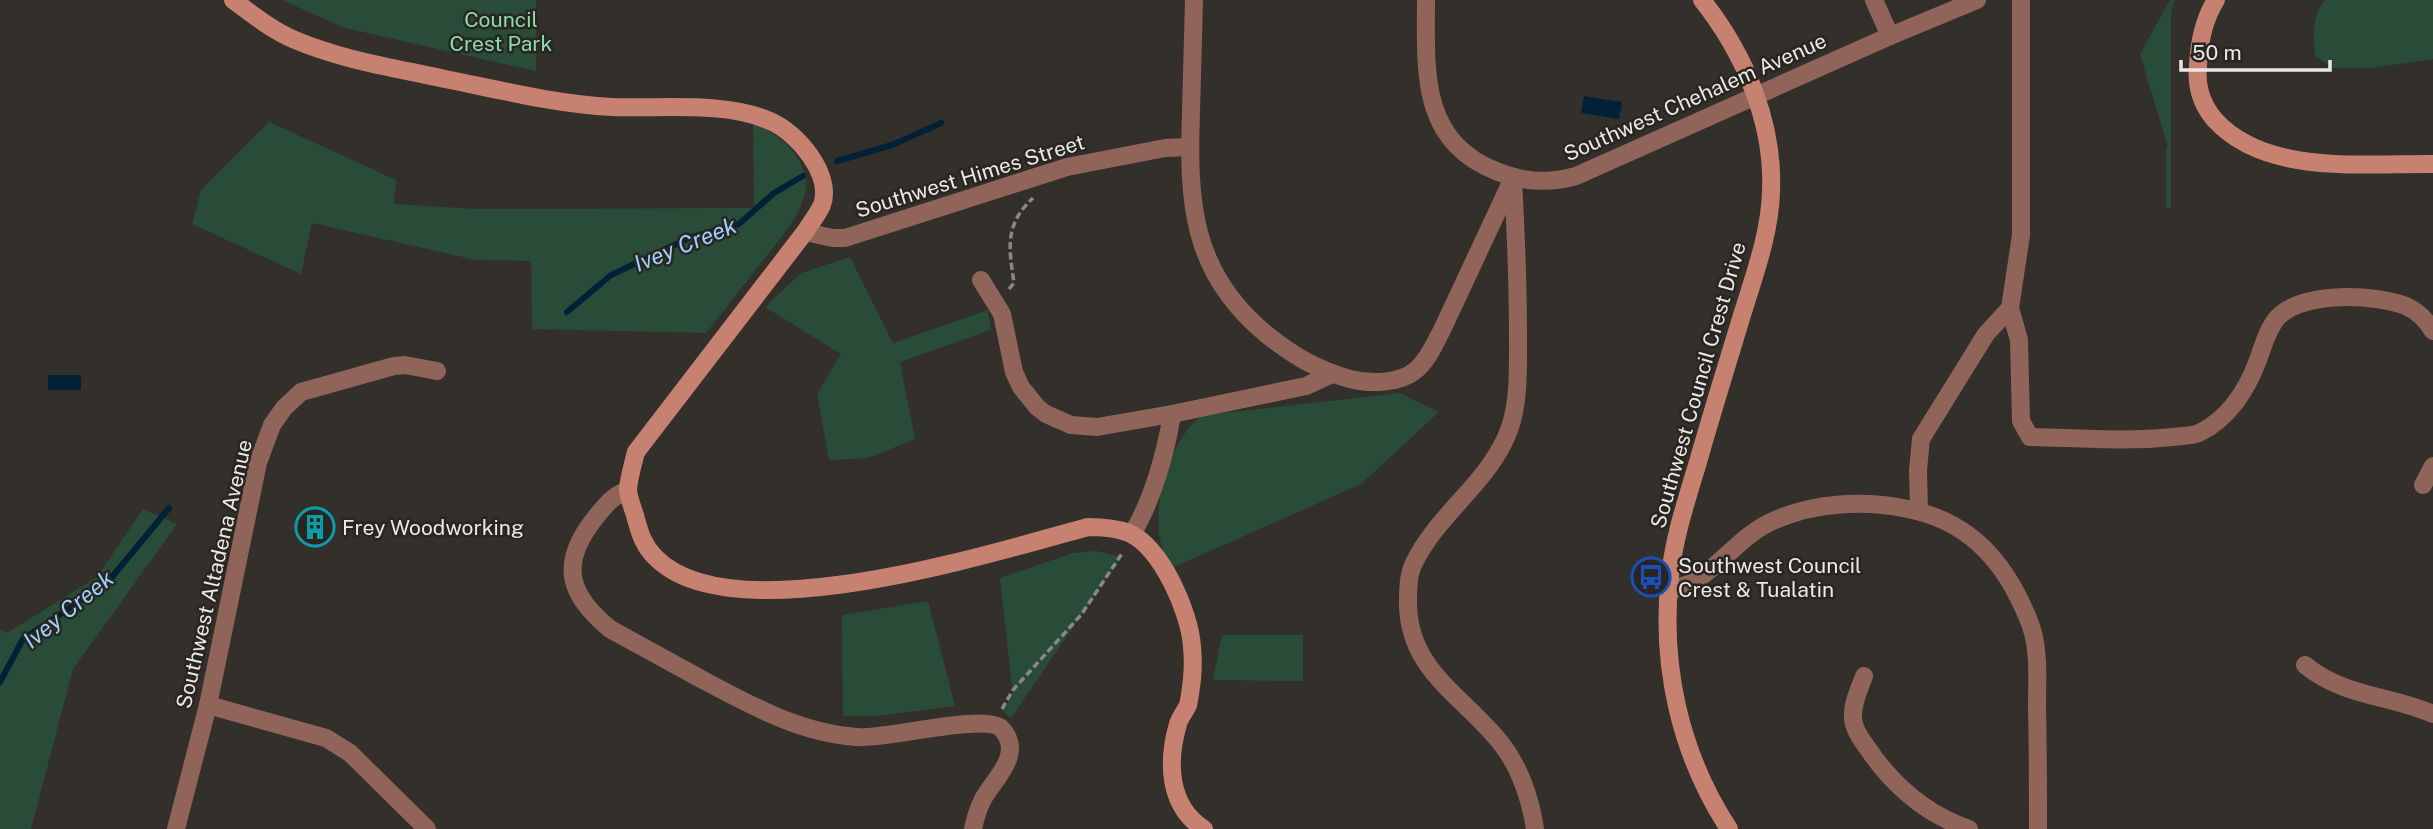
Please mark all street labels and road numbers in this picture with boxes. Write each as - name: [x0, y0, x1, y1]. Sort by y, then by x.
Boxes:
- street label: Southwest Chehalem Avenue: [1560, 28, 1830, 166]
- street label: Southwest Himes Street: [853, 129, 1087, 223]
- street label: Southwest Council Crest Drive: [1645, 239, 1751, 531]
- street label: Southwest Altadena Avenue: [171, 437, 257, 711]

